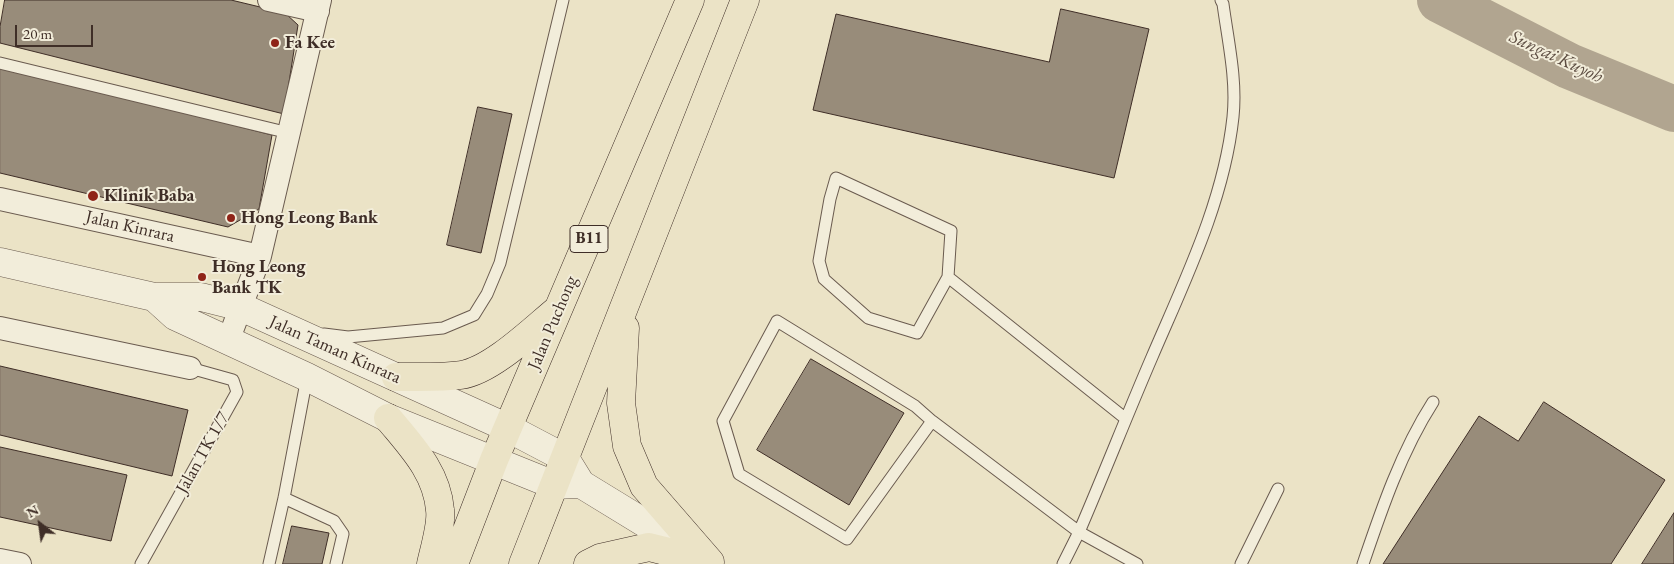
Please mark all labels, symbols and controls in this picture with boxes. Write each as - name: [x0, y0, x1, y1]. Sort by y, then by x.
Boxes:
- scale bar: [18, 15, 95, 47]
- text: 20 m: [23, 24, 52, 43]
- water label: Sungai Kuyoh: [1506, 25, 1606, 89]
- place label: Fa Kee: [285, 32, 335, 54]
- marker: Fa Kee: [269, 37, 281, 49]
- place label: Klinik Baba: [104, 185, 194, 207]
- marker: Klinik Baba: [86, 189, 100, 203]
- street label: Jalan Kinrara: [83, 206, 177, 248]
- place label: Hong Leong Bank: [241, 207, 378, 229]
- marker: Hong Leong Bank: [225, 212, 237, 224]
- road number: B11: [570, 225, 608, 252]
- place label: Hong Leong Bank TK: [212, 256, 305, 298]
- marker: Hong Leong Bank TK: [196, 271, 208, 283]
- street label: Jalan Puchong: [523, 273, 583, 373]
- street label: Jalan Taman Kinrara: [266, 311, 404, 389]
- street label: Jalan TK 1/7: [172, 408, 234, 498]
- north arrow: [15, 499, 65, 549]
- text: N: [23, 500, 42, 522]

